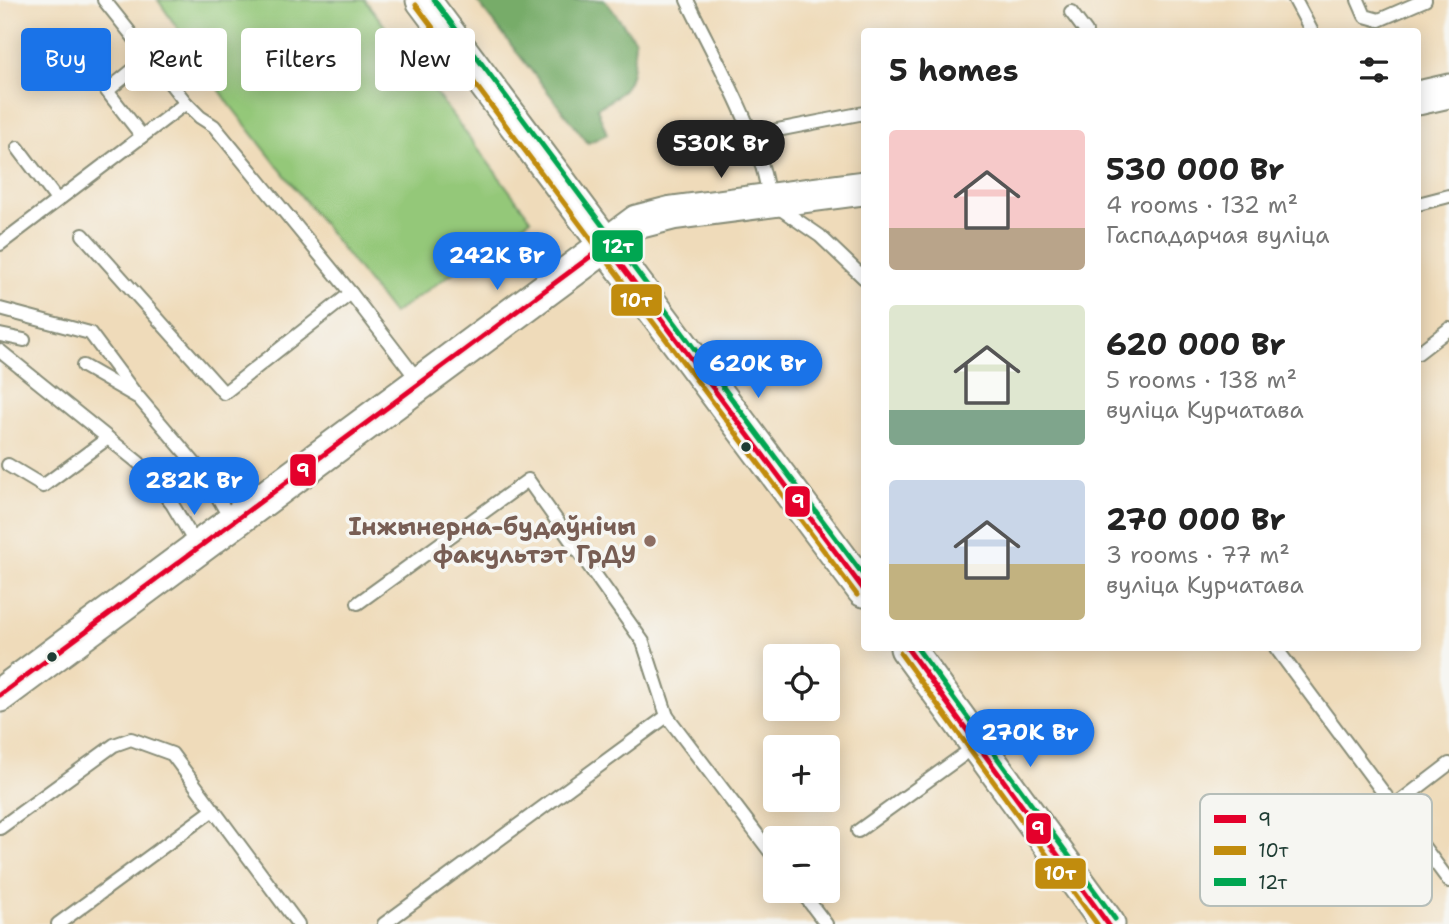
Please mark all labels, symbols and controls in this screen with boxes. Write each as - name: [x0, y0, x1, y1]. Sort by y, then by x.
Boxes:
- chip: Buy: [21, 28, 111, 91]
- chip: Rent: [125, 28, 227, 91]
- chip: Filters: [241, 28, 361, 91]
- chip: New: [375, 28, 475, 91]
- text: 5 homes: [889, 50, 1019, 91]
- icon: filters: [1355, 51, 1393, 89]
- pin: 530K Br: [656, 120, 786, 180]
- text: 530K Br: [673, 128, 769, 158]
- text: 530 000 Br: [1106, 149, 1284, 190]
- icon: home: [945, 158, 1029, 242]
- text: 4 rooms · 132 m²: [1106, 190, 1298, 220]
- text: Гаспадарчая вуліца: [1106, 220, 1329, 250]
- line badge: 12т: [591, 229, 644, 263]
- pin: 242K Br: [432, 232, 562, 292]
- text: 12т: [602, 234, 635, 259]
- text: 242K Br: [449, 240, 545, 270]
- line badge: 10т: [610, 283, 663, 317]
- text: 10т: [620, 288, 653, 313]
- text: 620 000 Br: [1106, 324, 1286, 365]
- icon: home: [945, 333, 1029, 417]
- pin: 620K Br: [693, 340, 823, 400]
- text: 620K Br: [709, 348, 807, 378]
- text: 5 rooms · 138 m²: [1106, 365, 1297, 395]
- text: вуліца Курчатава: [1106, 395, 1304, 425]
- unlabelled marker: [739, 440, 753, 454]
- line badge: 9: [289, 453, 317, 487]
- pin: 282K Br: [129, 458, 259, 517]
- text: 9: [296, 458, 310, 483]
- text: 282K Br: [145, 465, 243, 495]
- line badge: 9: [784, 485, 811, 518]
- text: 9: [791, 489, 805, 514]
- text: 270 000 Br: [1106, 499, 1286, 540]
- icon: home: [945, 508, 1029, 592]
- place label: Інжынерна-будаўнічы факультэт ГрДУ: [348, 511, 636, 571]
- marker: Інжынерна-будаўнічы факультэт ГрДУ: [642, 533, 658, 549]
- text: 3 rooms · 77 m²: [1106, 540, 1290, 570]
- text: вуліца Курчатава: [1106, 570, 1304, 600]
- map controls: [763, 644, 840, 903]
- button: locate: [763, 644, 840, 721]
- unlabelled marker: [45, 650, 59, 664]
- pin: 270K Br: [965, 710, 1095, 769]
- text: 270K Br: [981, 717, 1079, 747]
- button: +: [763, 735, 840, 812]
- legend: [1200, 794, 1432, 906]
- text: 9: [1258, 807, 1271, 832]
- line badge: 9: [1025, 812, 1052, 845]
- text: 9: [1031, 816, 1045, 841]
- button: −: [763, 826, 840, 903]
- text: 10т: [1258, 838, 1289, 863]
- line badge: 10т: [1034, 857, 1087, 890]
- text: 10т: [1044, 861, 1077, 886]
- text: 12т: [1258, 870, 1287, 895]

